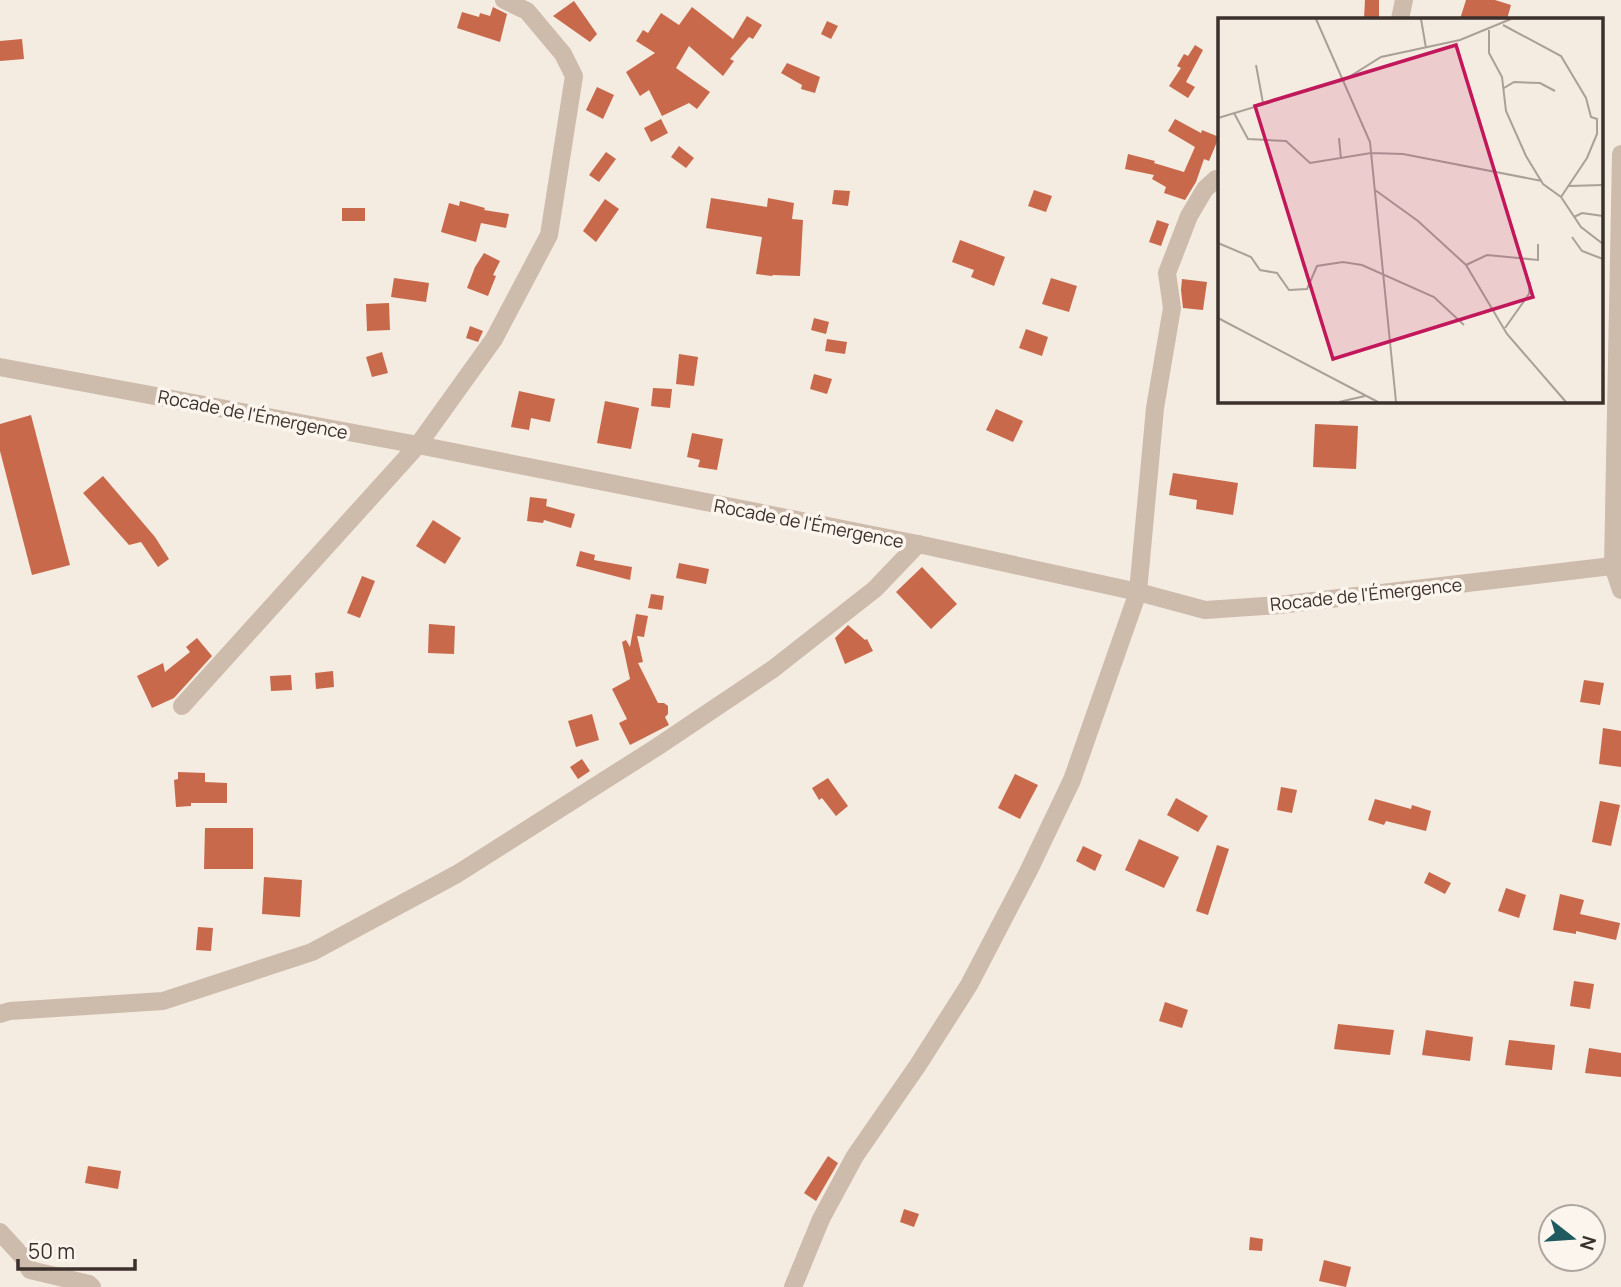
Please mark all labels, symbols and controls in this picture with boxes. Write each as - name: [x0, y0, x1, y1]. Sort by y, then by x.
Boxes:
- inset map: [1218, 18, 1604, 402]
- street label: Rocade de l'Émergence: [156, 384, 350, 444]
- street label: Rocade de l'Émergence: [712, 493, 906, 553]
- street label: Rocade de l'Émergence: [1269, 572, 1463, 616]
- north arrow: [1537, 1203, 1607, 1273]
- scale bar: [18, 1228, 135, 1272]
- text: N: [1574, 1233, 1603, 1253]
- text: 50 m: [28, 1237, 75, 1265]

